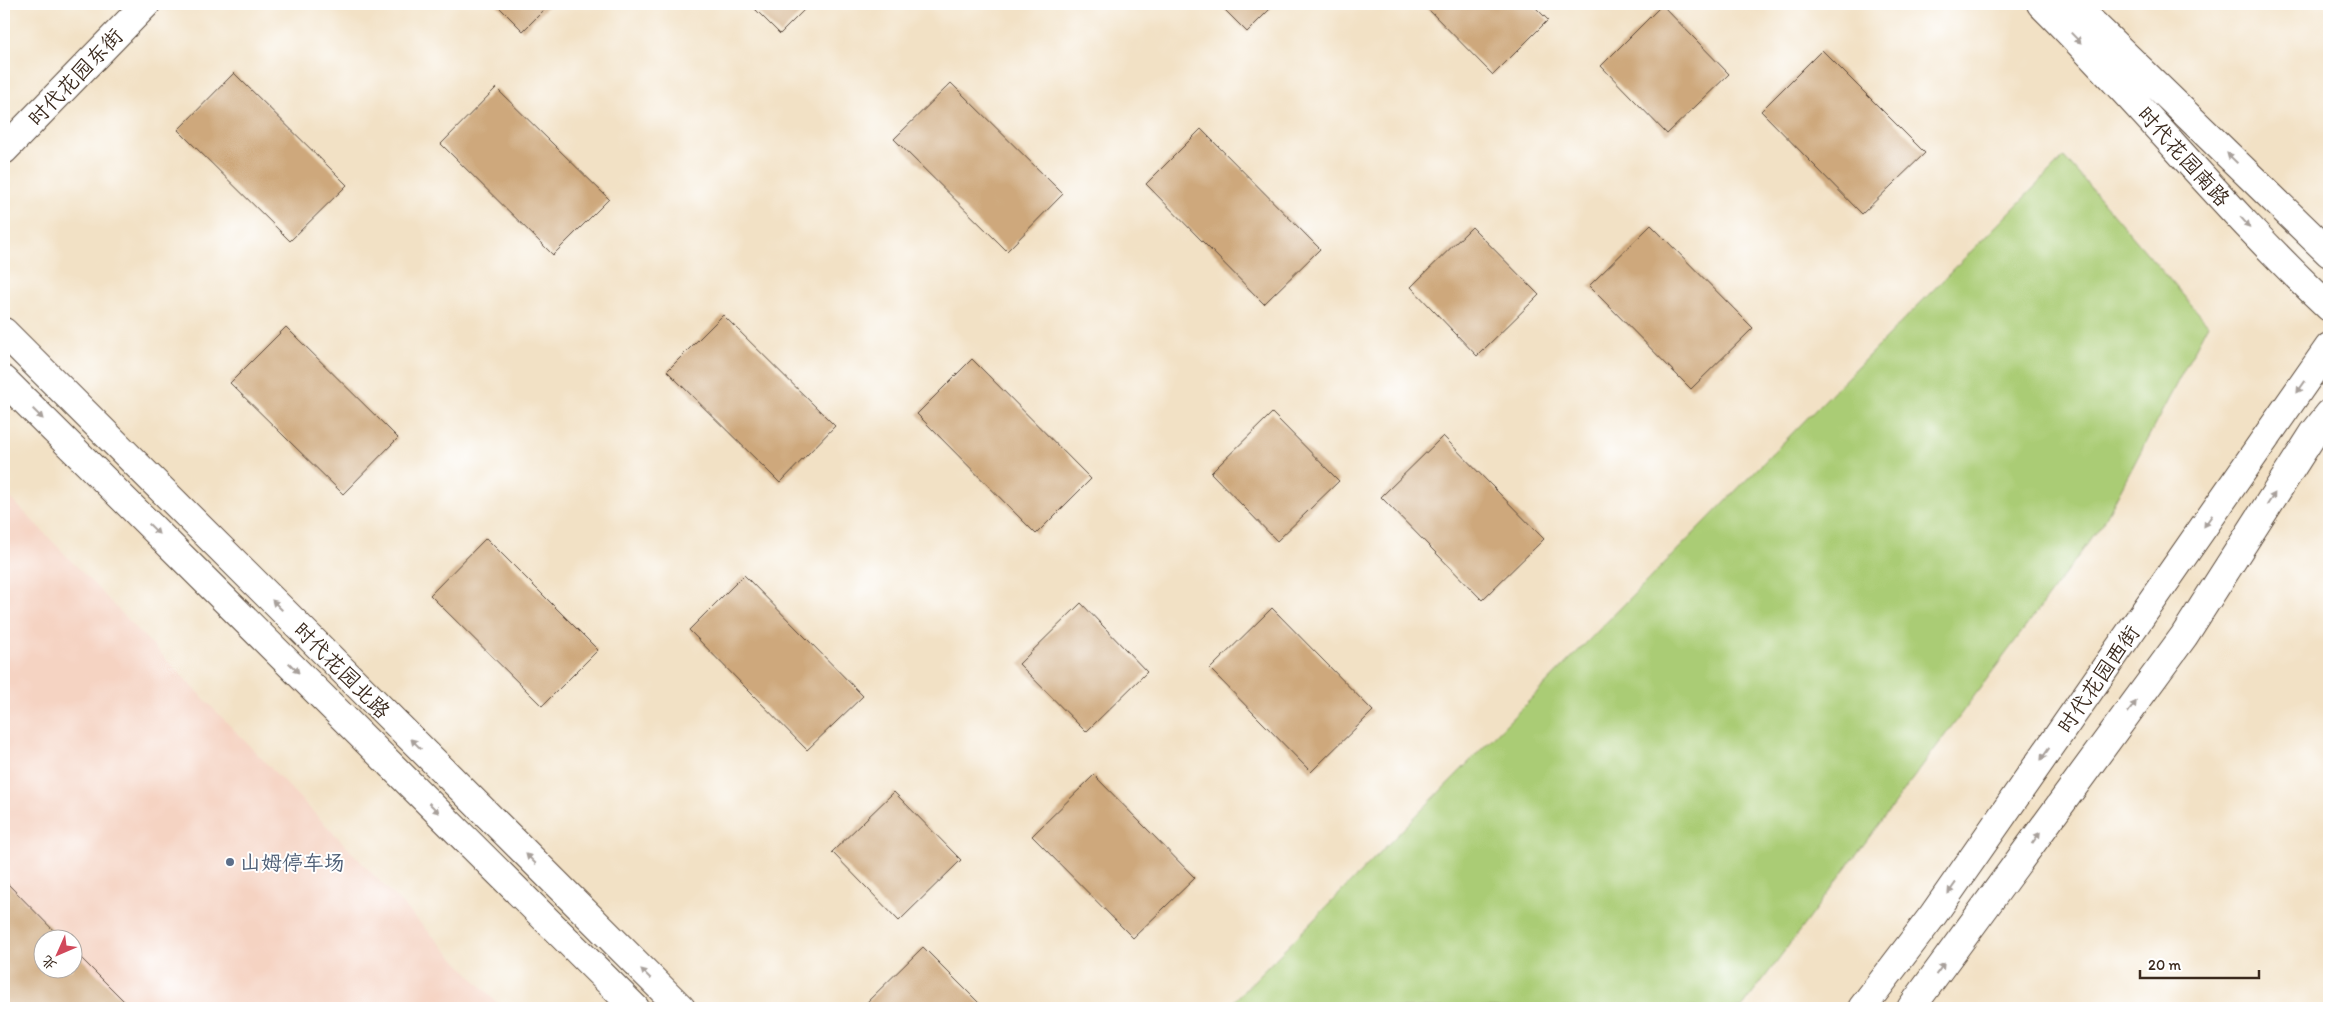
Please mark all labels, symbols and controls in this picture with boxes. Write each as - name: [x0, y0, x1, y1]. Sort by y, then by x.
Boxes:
- street label: 时代花园东街: [22, 23, 128, 131]
- one-way arrow: [2070, 32, 2082, 44]
- street label: 时代花园南路: [2133, 101, 2235, 211]
- one-way arrow: [2226, 152, 2238, 164]
- one-way arrow: [2239, 216, 2251, 228]
- one-way arrow: [2296, 380, 2306, 394]
- one-way arrow: [32, 408, 44, 420]
- one-way arrow: [2267, 493, 2276, 506]
- one-way arrow: [2203, 514, 2213, 527]
- one-way arrow: [147, 523, 159, 535]
- one-way arrow: [271, 599, 283, 611]
- street label: 时代花园北路: [289, 617, 395, 723]
- street label: 时代花园西街: [2052, 620, 2144, 738]
- one-way arrow: [287, 662, 299, 674]
- one-way arrow: [2127, 700, 2137, 714]
- one-way arrow: [411, 738, 423, 750]
- one-way arrow: [2040, 747, 2050, 761]
- one-way arrow: [427, 801, 439, 813]
- one-way arrow: [2031, 831, 2041, 845]
- place label: 山姆停车场: [240, 850, 345, 875]
- one-way arrow: [526, 853, 538, 865]
- marker: 山姆停车场: [224, 856, 236, 868]
- one-way arrow: [1947, 881, 1957, 894]
- north arrow: [32, 930, 82, 980]
- scale bar: [2140, 947, 2259, 979]
- text: 北: [38, 952, 60, 974]
- text: 20 m: [2148, 956, 2182, 974]
- one-way arrow: [1935, 962, 1945, 976]
- one-way arrow: [640, 968, 652, 980]

